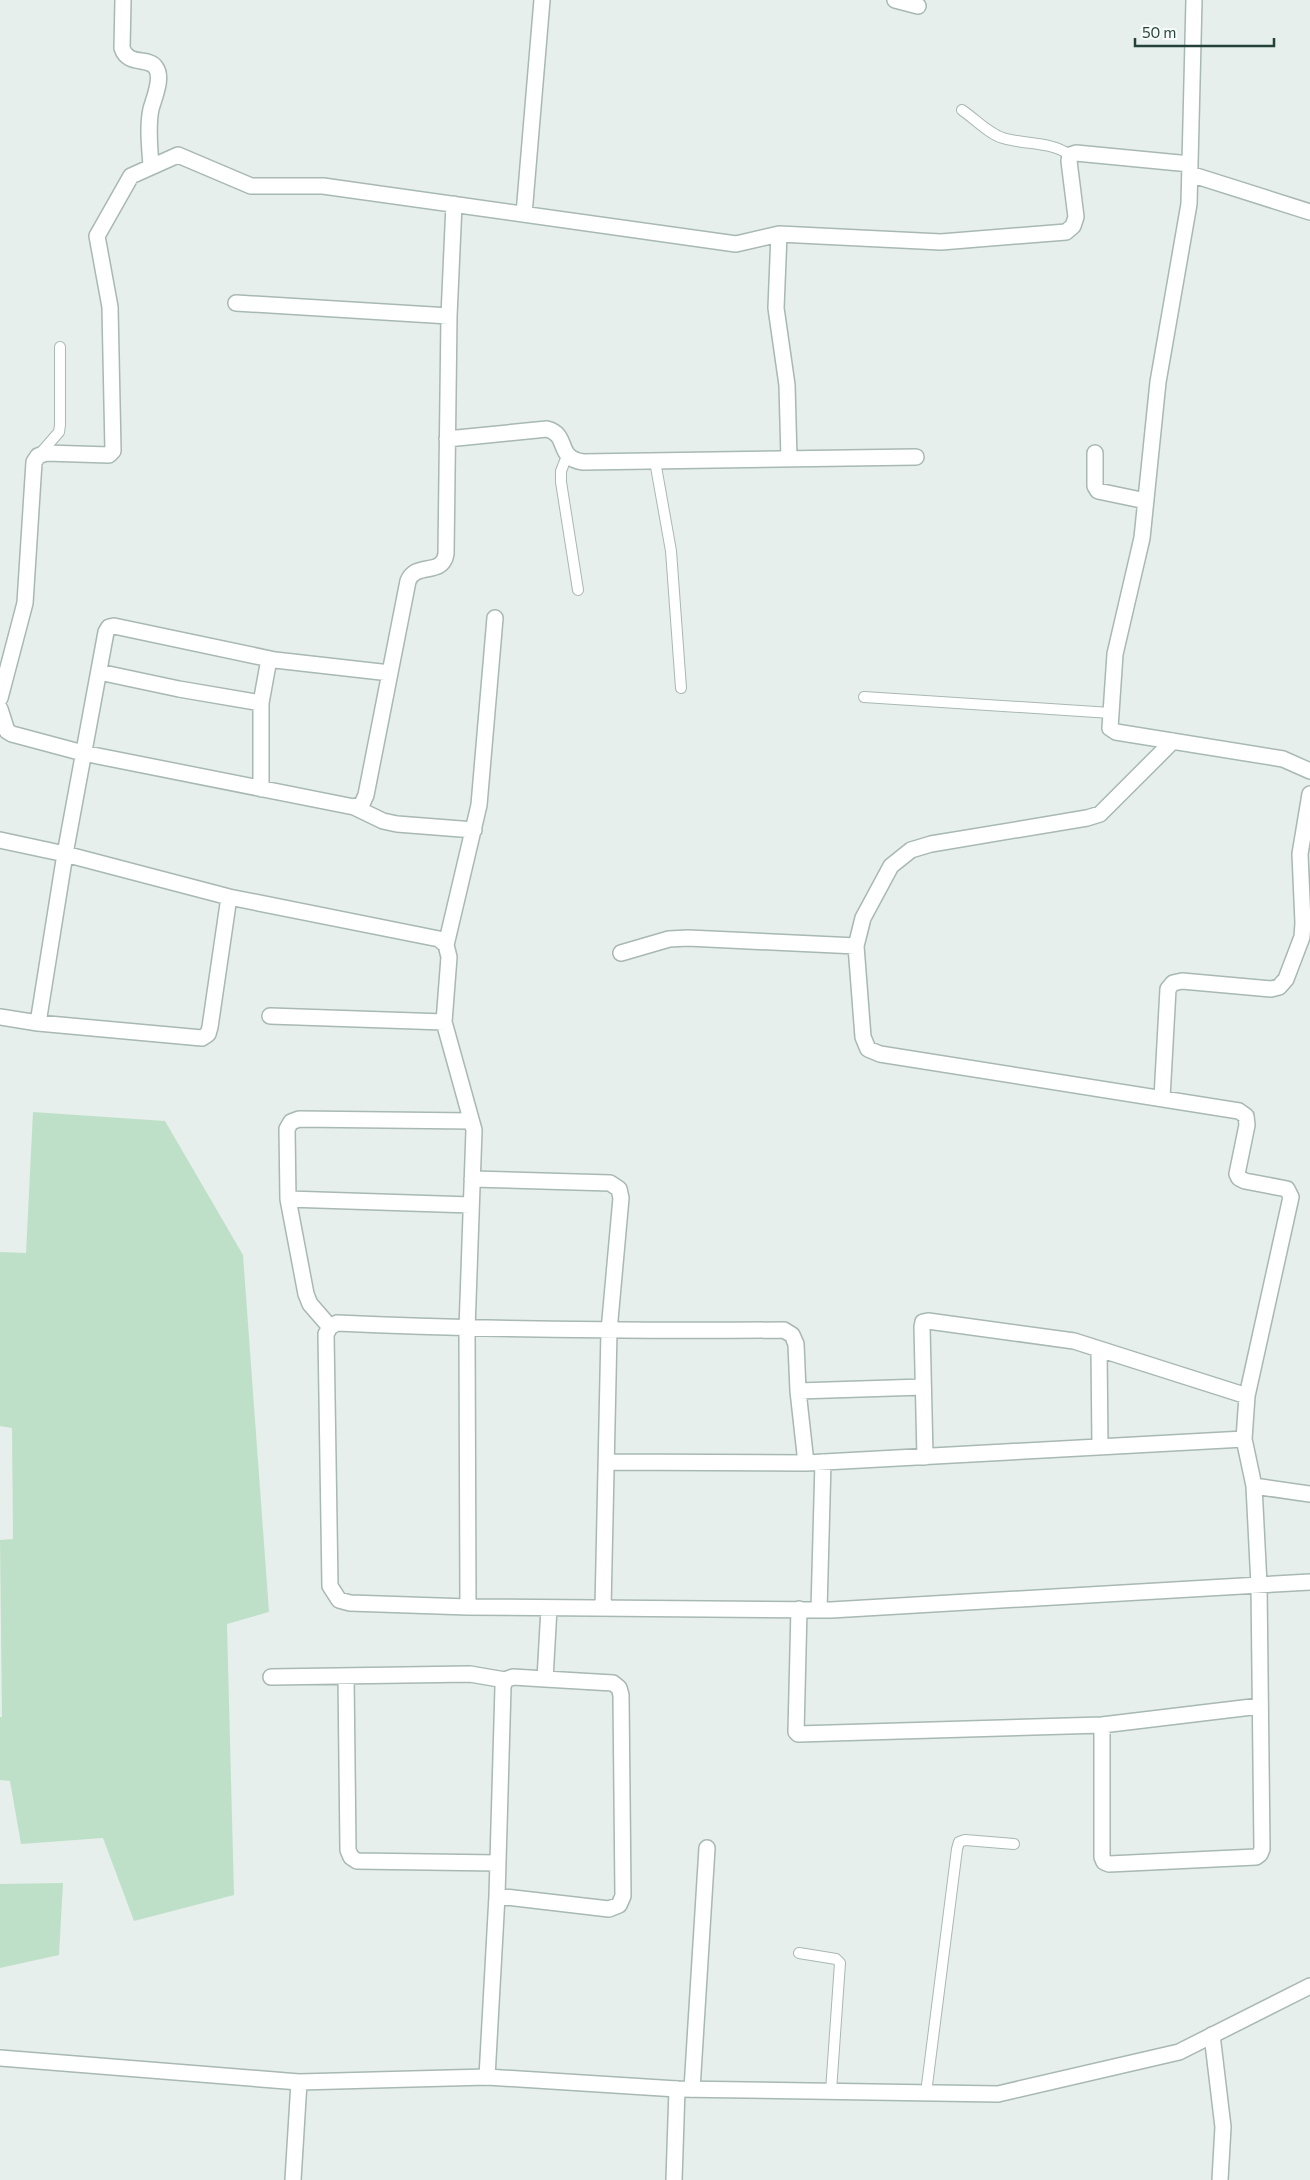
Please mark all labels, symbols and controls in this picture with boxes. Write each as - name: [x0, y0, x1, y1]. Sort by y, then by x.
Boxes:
- scale bar: [1135, 15, 1274, 47]
- text: 50 m: [1142, 23, 1176, 41]

